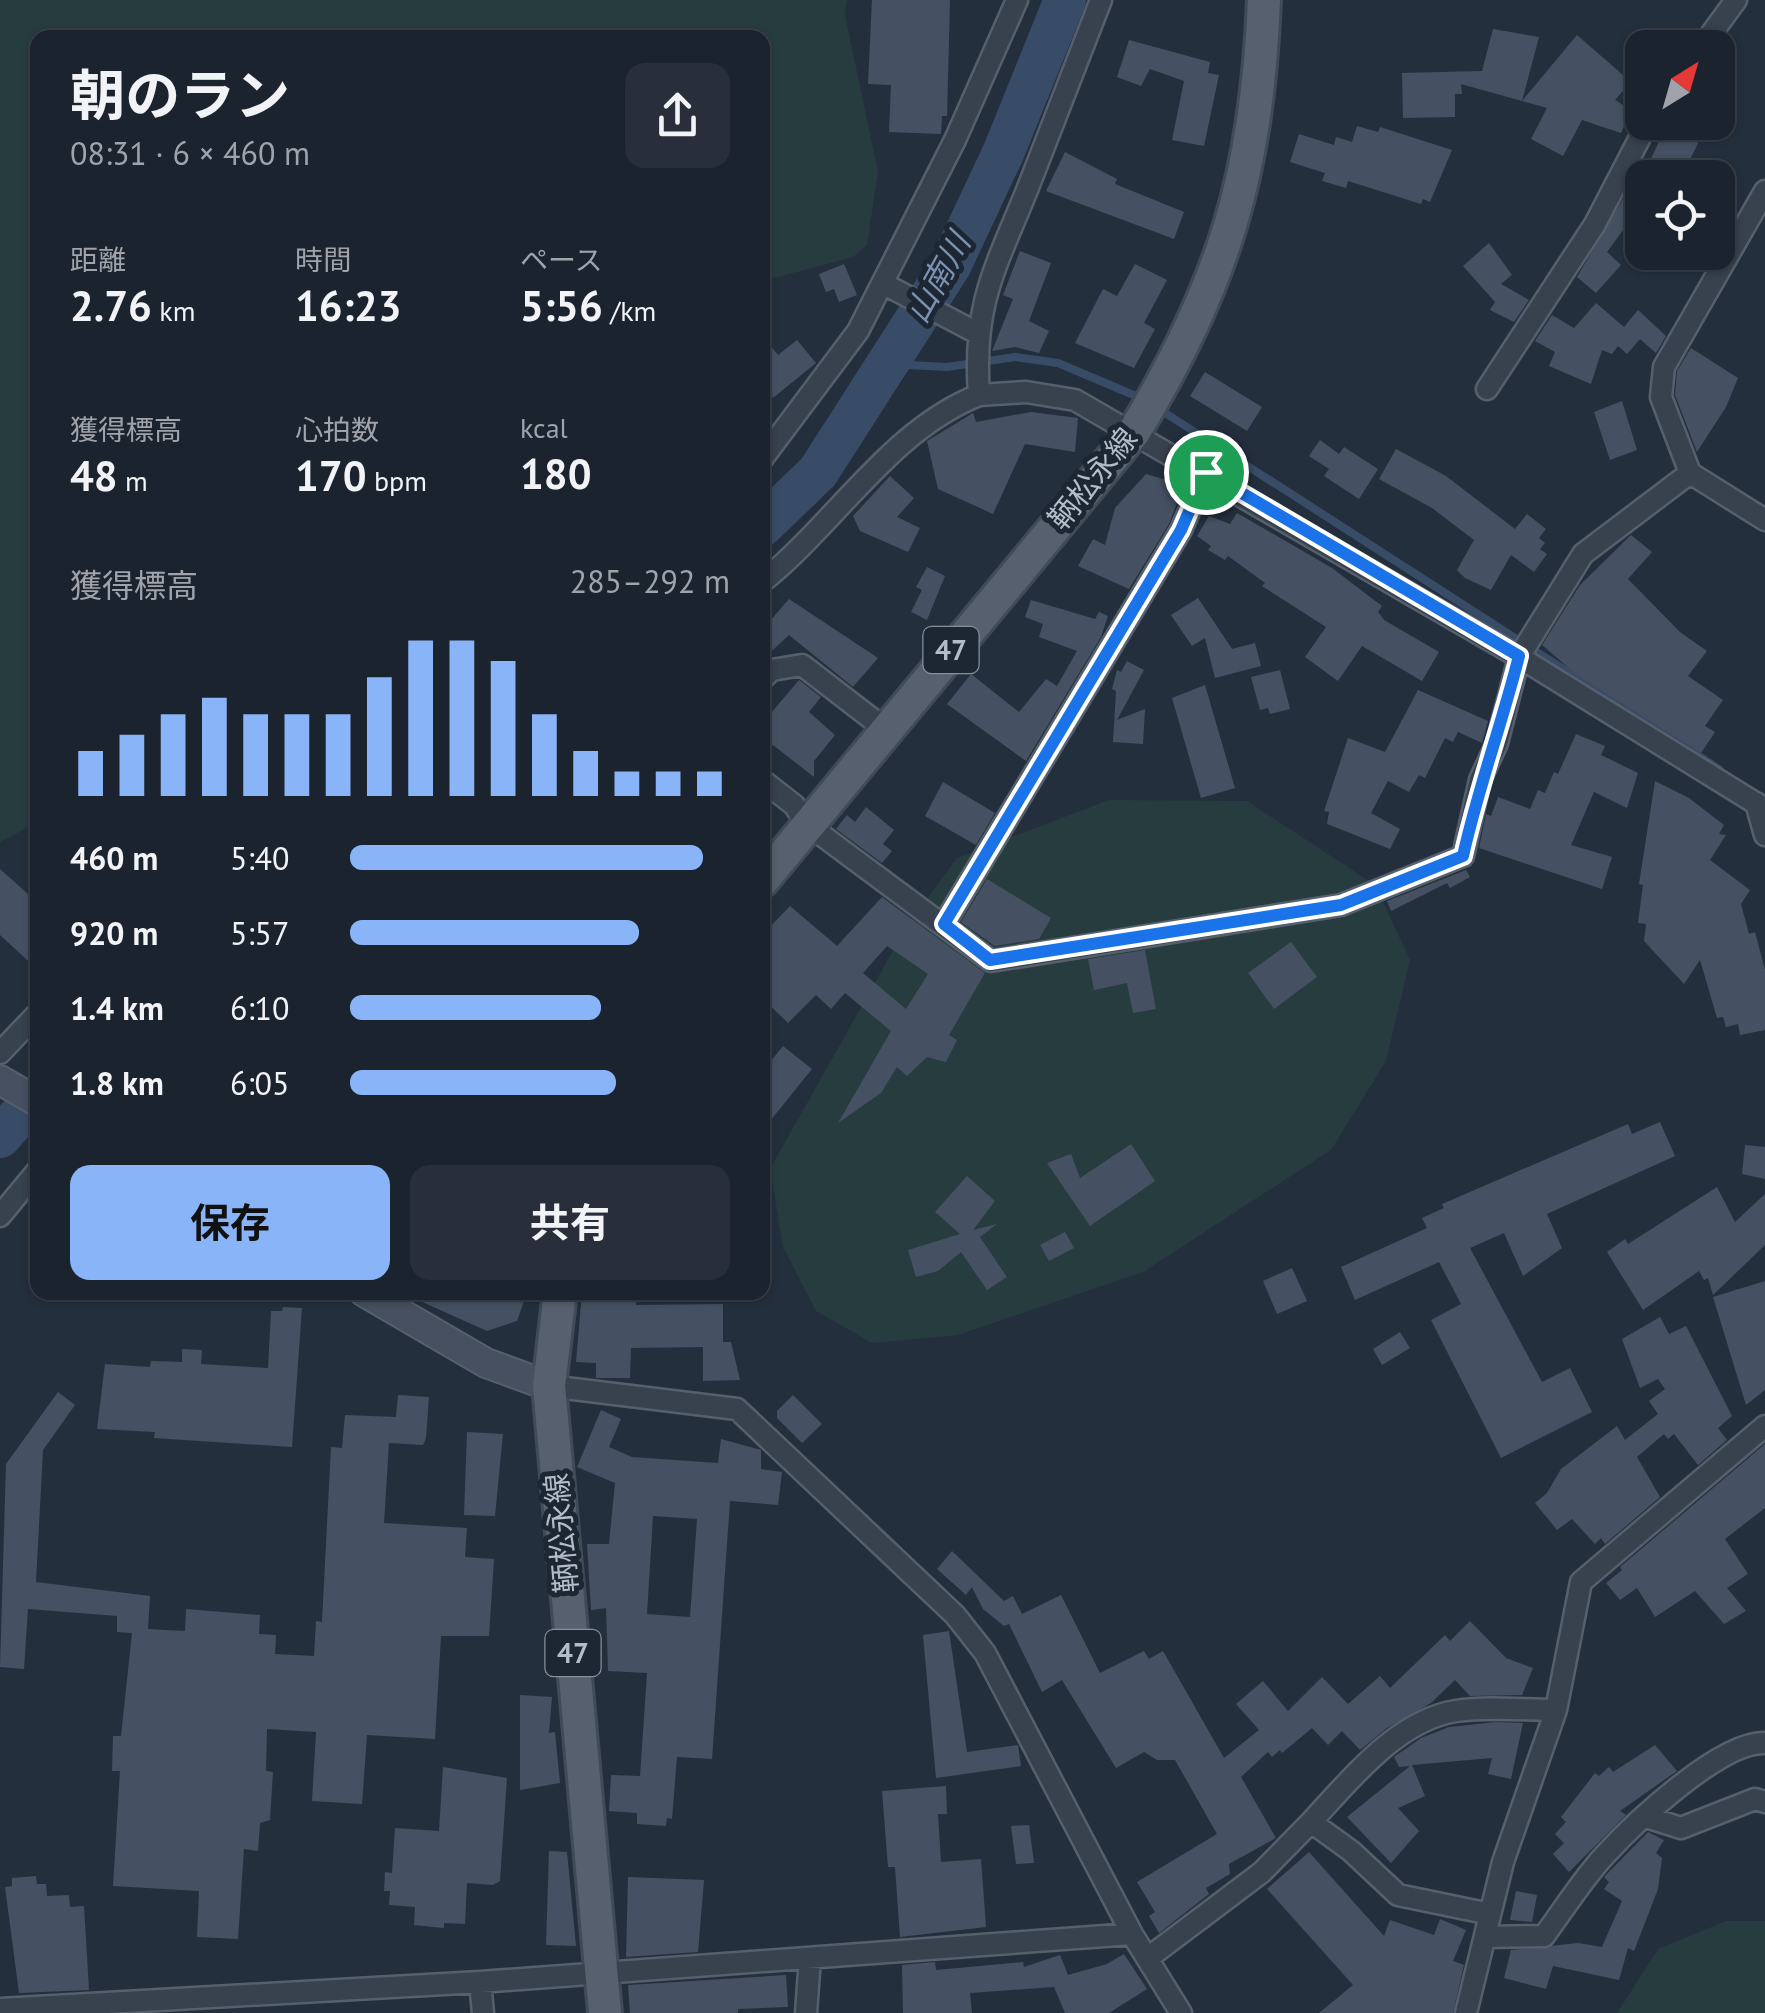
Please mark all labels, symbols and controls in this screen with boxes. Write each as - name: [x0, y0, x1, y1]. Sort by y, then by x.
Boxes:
- north arrow: [1625, 30, 1735, 140]
- map controls: [1625, 30, 1735, 270]
- text: 朝のラン: [70, 59, 290, 130]
- button: share: [625, 63, 730, 168]
- text: 08:31 · 6 × 460 m: [70, 132, 310, 174]
- button: locate: [1625, 160, 1735, 270]
- water label: 山南川: [895, 223, 980, 330]
- text: 距離: [70, 241, 126, 278]
- text: 時間: [295, 241, 351, 278]
- text: ペース: [520, 241, 603, 278]
- text: 2.76: [70, 278, 152, 333]
- text: 16:23: [295, 278, 402, 333]
- text: 5:56: [520, 278, 603, 333]
- text: km: [152, 292, 195, 329]
- text: /km: [603, 292, 656, 329]
- text: kcal: [520, 409, 568, 446]
- text: 獲得標高: [70, 411, 182, 448]
- text: 心拍数: [295, 411, 379, 448]
- street label: 鞆松永線: [1039, 419, 1145, 537]
- pin: [1164, 430, 1249, 515]
- icon: arrive: [1179, 445, 1234, 500]
- text: 180: [520, 446, 591, 501]
- text: 48: [70, 448, 118, 503]
- text: 170: [295, 448, 366, 503]
- text: m: [118, 462, 148, 499]
- text: bpm: [366, 462, 427, 499]
- text: 285–292 m: [570, 560, 730, 602]
- text: 獲得標高: [70, 564, 198, 606]
- road number: 47: [924, 627, 978, 673]
- text: 460 m: [70, 837, 158, 879]
- text: 5:40: [230, 837, 289, 879]
- text: 920 m: [70, 912, 158, 954]
- text: 5:57: [230, 912, 289, 954]
- text: 1.4 km: [70, 987, 164, 1029]
- text: 6:10: [230, 987, 289, 1029]
- text: 1.8 km: [70, 1062, 164, 1104]
- text: 6:05: [230, 1062, 289, 1104]
- button: 保存: [70, 1165, 390, 1280]
- button: 共有: [410, 1165, 730, 1280]
- street label: 鞆松永線: [536, 1472, 585, 1595]
- road number: 47: [546, 1630, 600, 1676]

